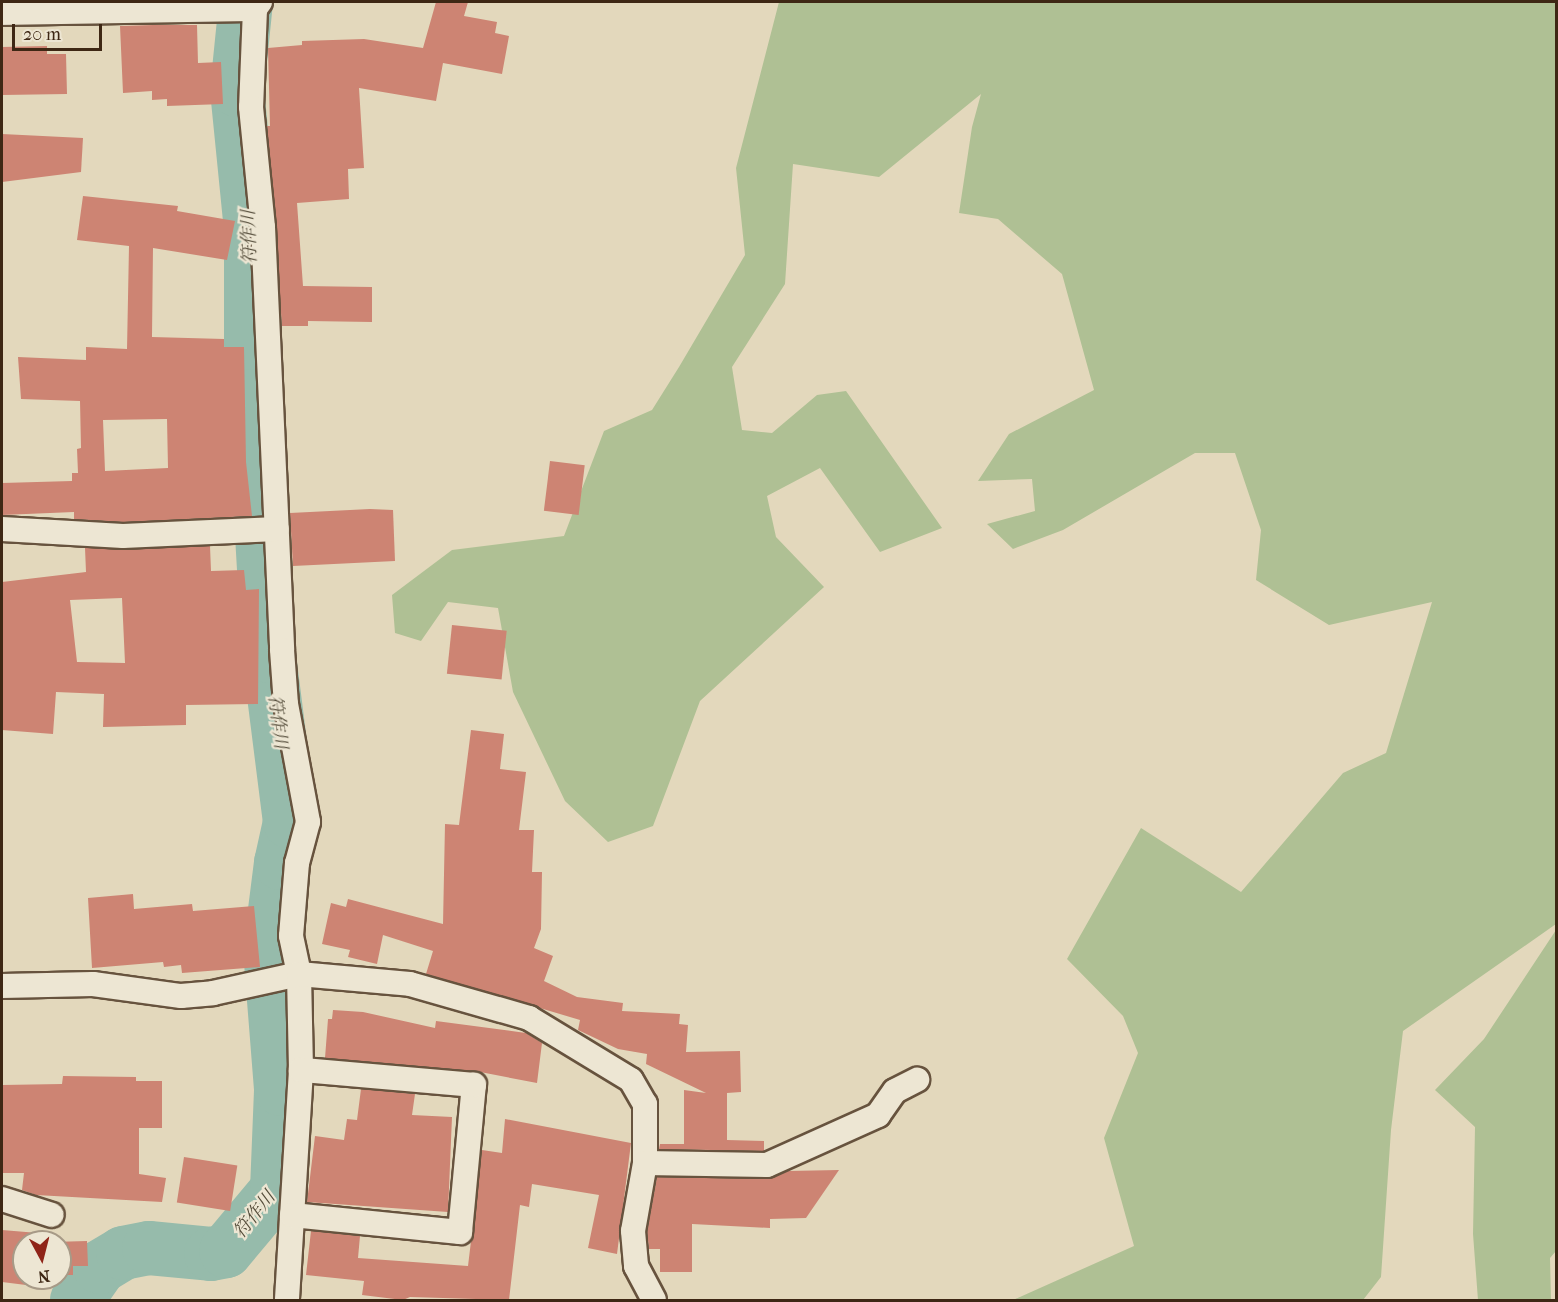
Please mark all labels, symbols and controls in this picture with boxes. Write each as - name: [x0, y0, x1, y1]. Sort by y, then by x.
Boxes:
- scale bar: [15, 12, 105, 50]
- text: 20 m: [23, 24, 61, 45]
- water label: 符作川: [238, 210, 262, 264]
- water label: 符作川: [263, 694, 291, 750]
- water label: 符作川: [230, 1187, 280, 1243]
- north arrow: [12, 1230, 72, 1290]
- text: N: [37, 1266, 51, 1287]

